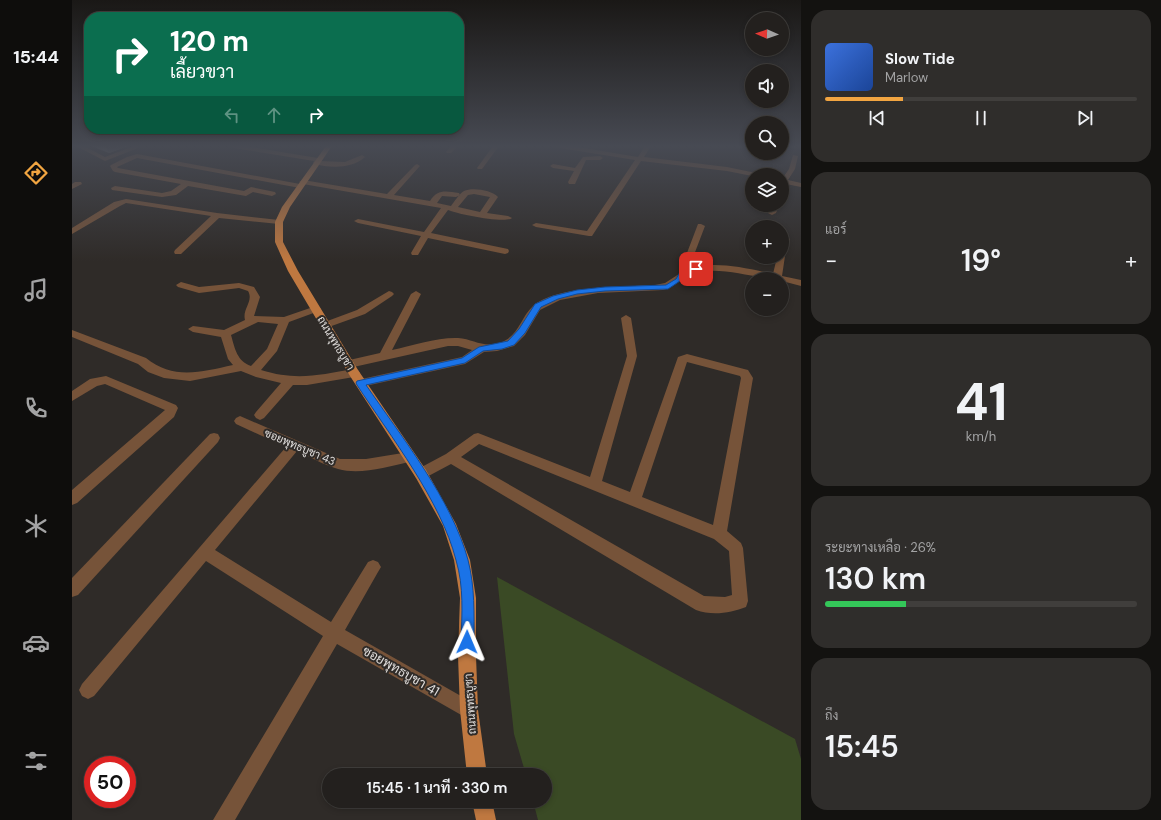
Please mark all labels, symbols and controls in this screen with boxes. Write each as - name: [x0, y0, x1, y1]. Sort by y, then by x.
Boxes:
- north arrow: [745, 12, 789, 56]
- map controls: [745, 12, 789, 316]
- text: 120 m: [170, 23, 249, 60]
- icon: right: [104, 28, 156, 80]
- text: 15:44: [13, 45, 59, 69]
- text: Slow Tide: [885, 49, 955, 69]
- text: เลี้ยวขวา: [170, 60, 234, 84]
- button: sound: [745, 64, 789, 108]
- text: Marlow: [885, 69, 928, 86]
- icon: left: [221, 104, 243, 126]
- icon: ahead: [263, 104, 285, 126]
- icon: right: [305, 104, 327, 126]
- icon: previous: [866, 107, 888, 129]
- icon: pause: [970, 107, 992, 129]
- icon: next: [1074, 107, 1096, 129]
- button: search: [745, 116, 789, 160]
- icon: directions: [22, 159, 50, 187]
- button: layers: [745, 168, 789, 212]
- button: +: [745, 220, 789, 264]
- text: แอร์: [825, 221, 846, 238]
- text: 19°: [961, 241, 1001, 280]
- text: −: [825, 246, 837, 275]
- text: +: [1125, 246, 1137, 275]
- pin: [679, 252, 713, 286]
- icon: arrive: [685, 258, 707, 280]
- button: −: [745, 272, 789, 316]
- icon: music: [22, 276, 50, 304]
- street label: ถนนพุทธบูชา: [313, 313, 358, 374]
- text: 41: [955, 368, 1007, 436]
- icon: phone: [22, 394, 50, 422]
- street label: ซอยพุทธบูชา 43: [262, 426, 338, 470]
- text: km/h: [966, 428, 996, 445]
- icon: climate: [22, 512, 50, 540]
- text: ระยะทางเหลือ · 26%: [825, 539, 936, 556]
- text: 130 km: [825, 559, 926, 598]
- position arrow: [446, 621, 488, 663]
- icon: car: [22, 629, 50, 657]
- street label: ซอยพุทธบูชา 41: [359, 642, 442, 701]
- street label: ถนนพุทธบูชา: [461, 673, 481, 735]
- text: ถึง: [825, 707, 838, 724]
- text: 15:45: [825, 727, 899, 766]
- icon: filters: [22, 747, 50, 775]
- speed limit sign: 50: [84, 756, 136, 808]
- text: 15:45 · 1 นาที · 330 m: [367, 778, 507, 798]

